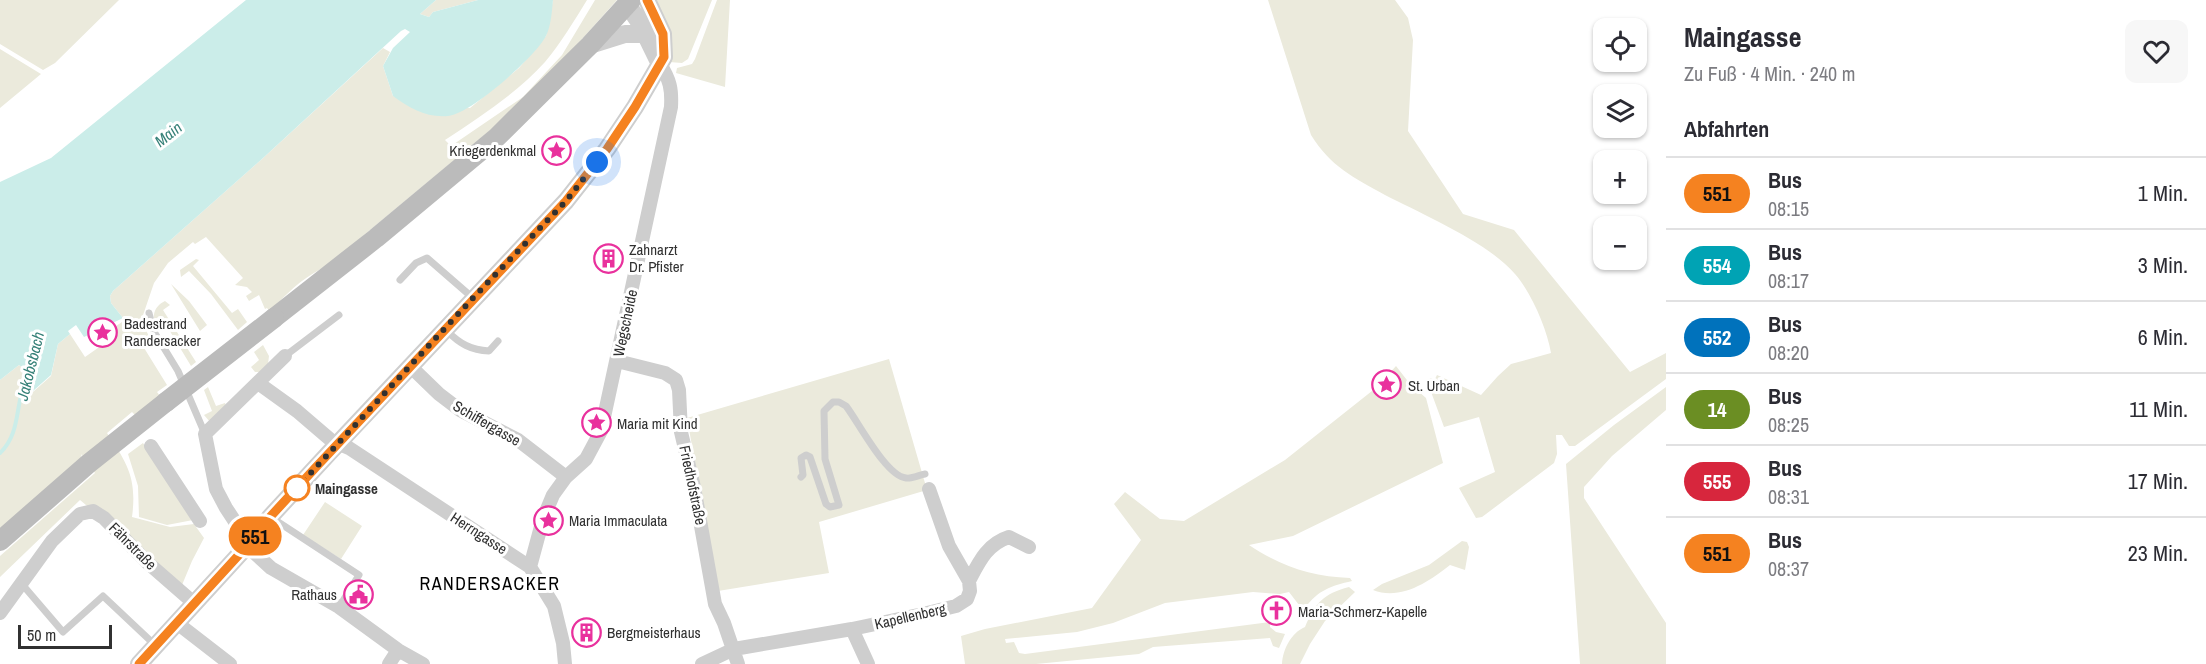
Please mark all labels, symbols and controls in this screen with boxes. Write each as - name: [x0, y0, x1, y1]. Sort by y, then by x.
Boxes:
- map controls: [1593, 18, 1647, 270]
- button: locate: [1593, 18, 1647, 72]
- text: Maingasse: [1684, 18, 1801, 56]
- button: heart: [2125, 20, 2188, 83]
- text: Zu Fuß · 4 Min. · 240 m: [1684, 60, 1855, 87]
- button: layers: [1593, 84, 1647, 138]
- text: Abfahrten: [1684, 114, 1769, 144]
- water label: Main: [150, 116, 186, 152]
- place icon: Kriegerdenkmal: [541, 134, 573, 166]
- place label: Kriegerdenkmal: [449, 140, 536, 161]
- your location: [582, 147, 612, 177]
- button: +: [1593, 150, 1647, 204]
- text: Bus: [1768, 165, 1802, 195]
- text: 1 Min.: [2138, 178, 2188, 208]
- text: 551: [1703, 179, 1731, 208]
- text: 08:15: [1768, 195, 1809, 222]
- button: −: [1593, 216, 1647, 270]
- text: Bus: [1768, 237, 1802, 267]
- place label: Zahnarzt Dr. Pfister: [629, 239, 684, 277]
- building icon: Zahnarzt Dr. Pfister: [592, 242, 624, 274]
- text: 3 Min.: [2138, 250, 2188, 280]
- text: 554: [1703, 251, 1731, 280]
- text: 08:17: [1768, 267, 1809, 294]
- street label: Wegscheide: [608, 287, 642, 359]
- text: Bus: [1768, 309, 1802, 339]
- place label: Badestrand Randersacker: [124, 313, 201, 351]
- place icon: Badestrand Randersacker: [87, 316, 119, 348]
- text: 6 Min.: [2138, 322, 2188, 352]
- text: 552: [1703, 323, 1731, 352]
- water label: Jakobsbach: [11, 329, 49, 404]
- text: 08:20: [1768, 339, 1809, 366]
- place icon: St. Urban: [1371, 369, 1403, 401]
- place label: St. Urban: [1408, 375, 1460, 396]
- text: Bus: [1768, 381, 1802, 411]
- text: 11 Min.: [2129, 394, 2188, 424]
- street label: Schiffergasse: [449, 395, 525, 451]
- text: 14: [1707, 395, 1727, 424]
- place icon: Maria mit Kind: [580, 407, 612, 439]
- text: 08:25: [1768, 411, 1809, 438]
- place label: Maria mit Kind: [617, 413, 698, 434]
- street label: Friedhofstraße: [674, 443, 712, 527]
- text: Bus: [1768, 453, 1802, 483]
- text: 17 Min.: [2128, 466, 2188, 496]
- text: 555: [1703, 467, 1731, 496]
- marker: Maingasse: [284, 475, 310, 501]
- place label: Maingasse: [315, 478, 378, 499]
- text: 08:31: [1768, 483, 1809, 510]
- place icon: Maria Immaculata: [532, 504, 564, 536]
- street label: Herrngasse: [447, 507, 512, 559]
- place label: Maria Immaculata: [569, 510, 668, 531]
- line badge: 551: [220, 516, 290, 556]
- street label: Fährstraße: [105, 518, 162, 575]
- text: 551: [241, 522, 269, 551]
- text: Bus: [1768, 525, 1802, 555]
- text: 23 Min.: [2128, 538, 2188, 568]
- text: 551: [1703, 539, 1731, 568]
- text: 08:37: [1768, 555, 1809, 582]
- district label: RANDERSACKER: [419, 571, 561, 596]
- public building icon: Rathaus: [342, 578, 374, 610]
- place label: Rathaus: [291, 584, 337, 605]
- church icon: Maria-Schmerz-Kapelle: [1261, 595, 1293, 627]
- street label: Kapellenberg: [872, 598, 948, 634]
- place label: Maria-Schmerz-Kapelle: [1298, 601, 1427, 622]
- building icon: Bergmeisterhaus: [570, 616, 602, 648]
- scale bar: [18, 622, 112, 650]
- place label: Bergmeisterhaus: [607, 622, 701, 643]
- text: 50 m: [27, 624, 56, 646]

